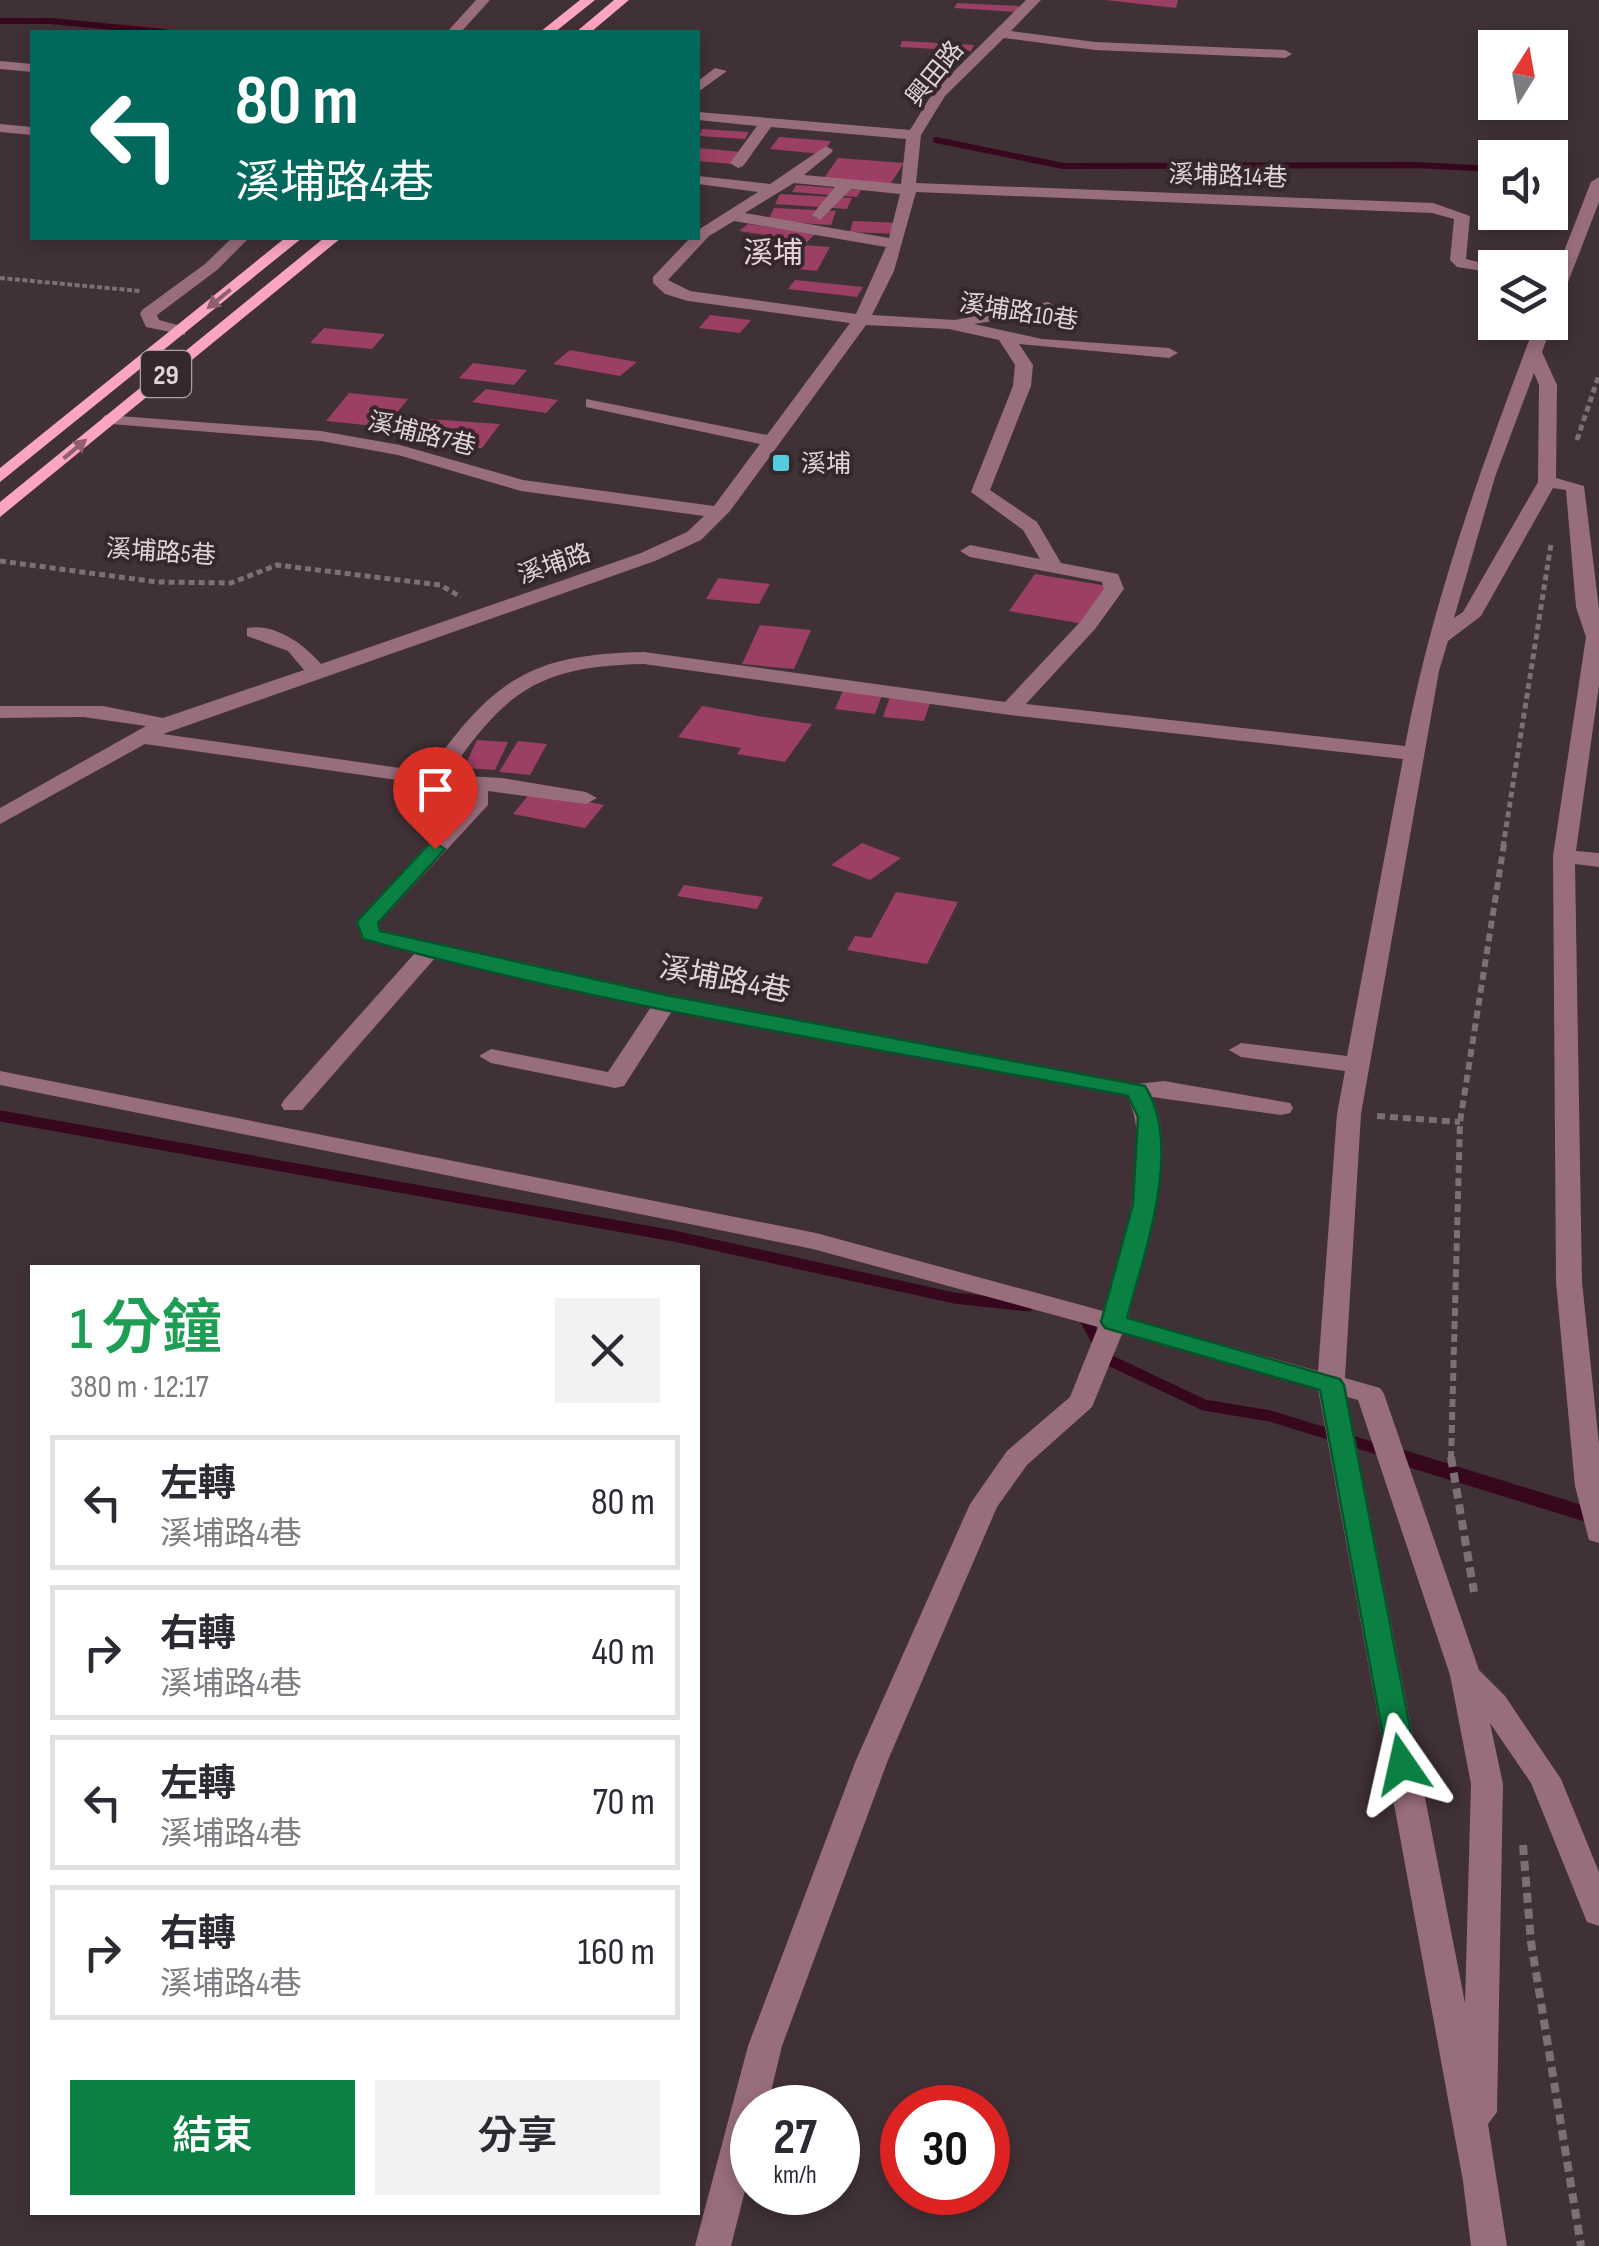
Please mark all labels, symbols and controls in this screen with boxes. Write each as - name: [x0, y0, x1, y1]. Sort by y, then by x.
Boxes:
- north arrow: [1478, 30, 1568, 120]
- map controls: [1478, 30, 1568, 340]
- street label: 興田路: [900, 35, 971, 113]
- text: 80 m: [235, 60, 359, 144]
- icon: left: [70, 70, 200, 200]
- button: sound: [1478, 140, 1568, 230]
- text: 溪埔路4巷: [235, 156, 434, 211]
- street label: 溪埔路14巷: [1168, 159, 1288, 194]
- district label: 溪埔: [743, 236, 803, 272]
- button: layers: [1478, 250, 1568, 340]
- one-way arrow: [206, 288, 231, 309]
- street label: 溪埔路10巷: [957, 288, 1080, 337]
- road number: 29: [141, 351, 191, 397]
- street label: 溪埔路7巷: [365, 406, 479, 463]
- one-way arrow: [63, 439, 88, 460]
- place label: 溪埔: [801, 449, 851, 480]
- marker: 溪埔: [770, 452, 792, 474]
- street label: 溪埔路5巷: [105, 533, 217, 572]
- street label: 溪埔路: [514, 538, 595, 591]
- pin: [393, 747, 478, 850]
- icon: arrive: [408, 762, 463, 817]
- street label: 溪埔路4巷: [656, 950, 793, 1010]
- text: 1 分鐘: [70, 1294, 222, 1366]
- button: close: [555, 1298, 660, 1403]
- text: 380 m · 12:17: [70, 1368, 209, 1407]
- text: 左轉: [160, 1462, 236, 1507]
- icon: left: [75, 1475, 130, 1530]
- text: 80 m: [591, 1480, 655, 1525]
- text: 溪埔路4巷: [160, 1515, 301, 1554]
- text: 右轉: [160, 1612, 236, 1657]
- icon: right: [75, 1625, 130, 1680]
- text: 40 m: [592, 1630, 655, 1675]
- text: 溪埔路4巷: [160, 1665, 301, 1704]
- position arrow: [1350, 1712, 1454, 1816]
- text: 左轉: [160, 1762, 236, 1807]
- icon: left: [75, 1775, 130, 1830]
- text: 70 m: [593, 1780, 655, 1825]
- text: 溪埔路4巷: [160, 1815, 301, 1854]
- text: 右轉: [160, 1912, 236, 1957]
- icon: right: [75, 1925, 130, 1980]
- text: 160 m: [578, 1930, 655, 1975]
- text: 溪埔路4巷: [160, 1965, 301, 2004]
- button: 結束: [70, 2080, 355, 2195]
- button: 分享: [375, 2080, 660, 2195]
- speed limit sign: 30: [880, 2085, 1010, 2215]
- text: 27: [773, 2108, 817, 2168]
- text: km/h: [773, 2160, 817, 2191]

